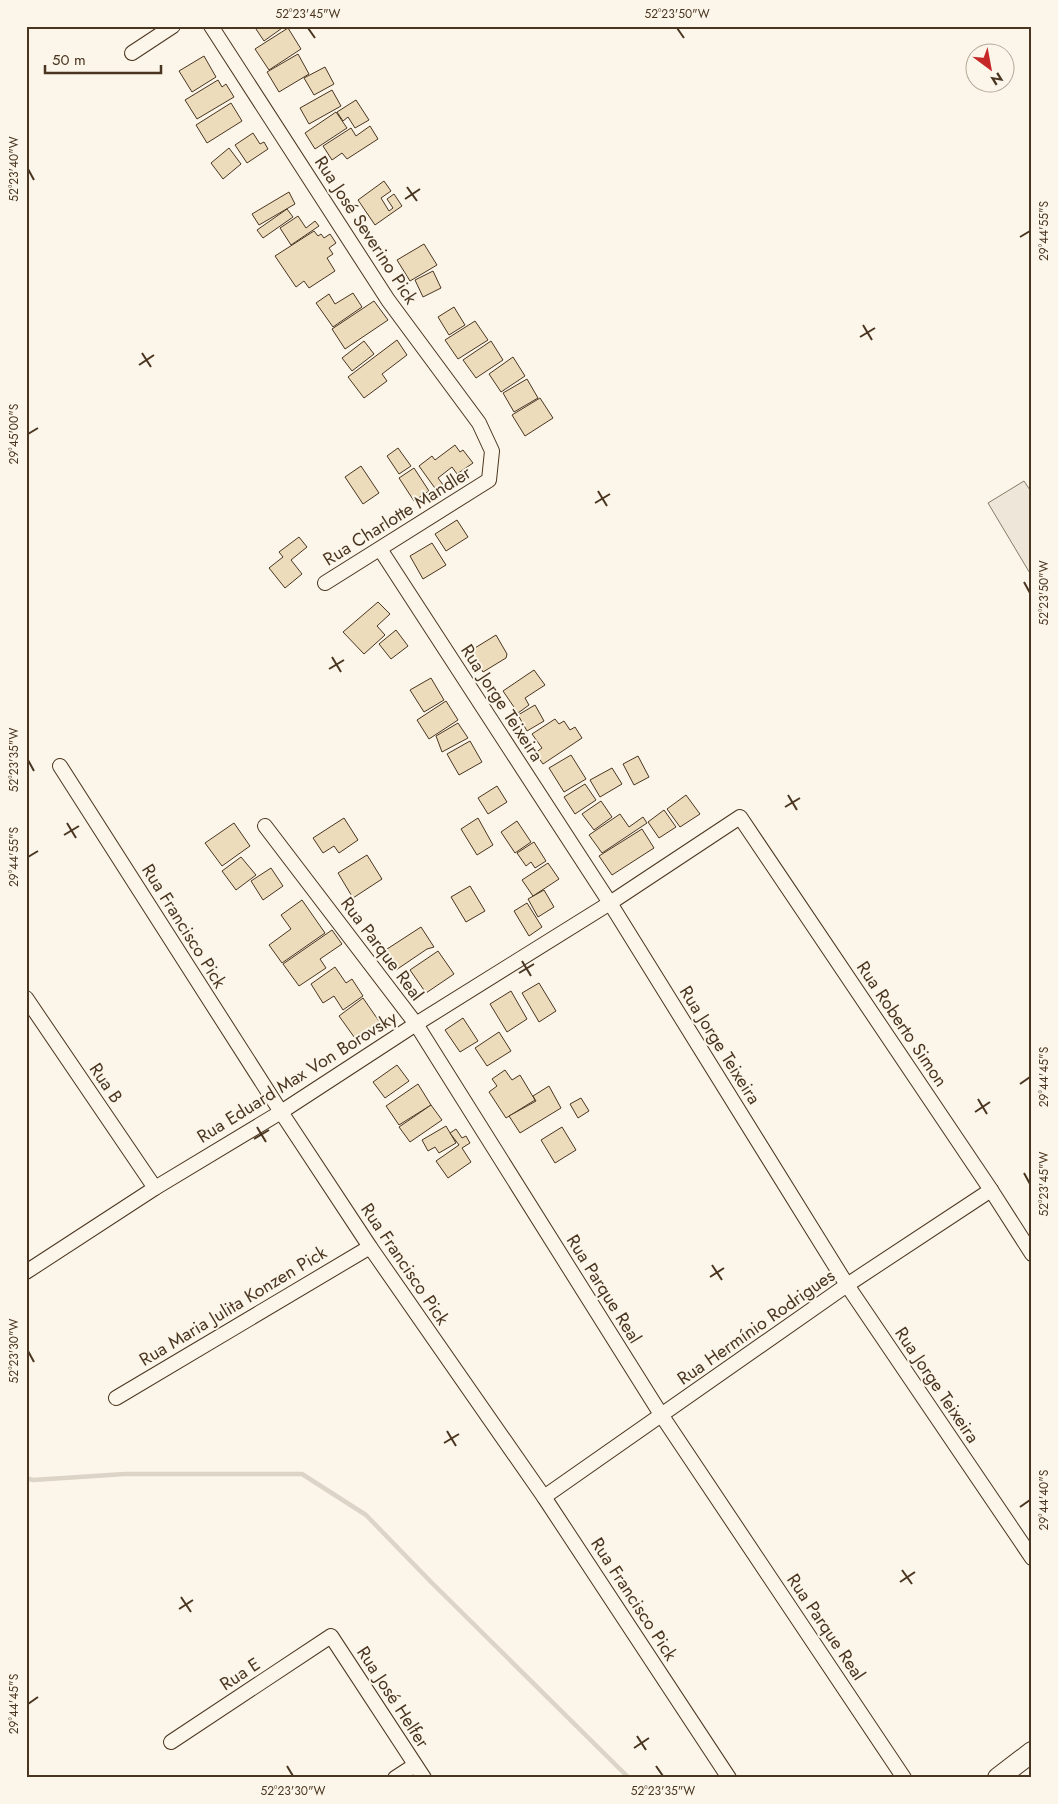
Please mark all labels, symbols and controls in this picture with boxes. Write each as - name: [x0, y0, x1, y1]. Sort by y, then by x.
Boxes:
- text: 52°23'45"W: [276, 5, 341, 23]
- text: 52°23'50"W: [644, 5, 710, 23]
- scale bar: [45, 42, 161, 74]
- north arrow: [966, 42, 1016, 92]
- text: 50 m: [52, 49, 86, 71]
- text: N: [987, 68, 1007, 90]
- text: 52°23'40"W: [5, 136, 23, 202]
- street label: Rua José Severino Pick: [308, 151, 424, 309]
- text: 29°44'55"S: [1035, 200, 1053, 261]
- text: 29°45'00"S: [5, 403, 23, 464]
- street label: Rua Charlotte Mandler: [318, 459, 477, 572]
- text: 52°23'50"W: [1035, 560, 1053, 626]
- street label: Rua Jorge Teixeira: [454, 639, 550, 767]
- text: 52°23'35"W: [5, 728, 23, 792]
- text: 29°44'55"S: [5, 826, 23, 887]
- street label: Rua Francisco Pick: [135, 859, 233, 993]
- street label: Rua Parque Real: [334, 892, 430, 1006]
- street label: Rua Roberto Simon: [850, 956, 954, 1092]
- street label: Rua Jorge Teixeira: [673, 981, 767, 1109]
- street label: Rua Eduard Max Von Borovsky: [192, 1005, 402, 1149]
- text: 29°44'45"S: [1035, 1046, 1053, 1107]
- street label: Rua B: [83, 1058, 129, 1108]
- text: 52°23'45"W: [1035, 1151, 1053, 1216]
- street label: Rua Francisco Pick: [355, 1198, 456, 1330]
- street label: Rua Parque Real: [560, 1230, 648, 1348]
- street label: Rua Maria Julita Konzen Pick: [134, 1239, 332, 1372]
- street label: Rua Hermínio Rodrigues: [672, 1263, 840, 1391]
- text: 52°23'30"W: [5, 1318, 23, 1383]
- street label: Rua Jorge Teixeira: [888, 1322, 986, 1448]
- text: 29°44'40"S: [1035, 1469, 1053, 1530]
- street label: Rua Francisco Pick: [584, 1532, 684, 1666]
- street label: Rua Parque Real: [781, 1568, 871, 1686]
- street label: Rua José Helfer: [350, 1641, 436, 1754]
- street label: Rua E: [215, 1651, 265, 1697]
- text: 29°44'45"S: [5, 1673, 23, 1734]
- text: 52°23'30"W: [261, 1782, 326, 1800]
- text: 52°23'35"W: [631, 1782, 695, 1800]

